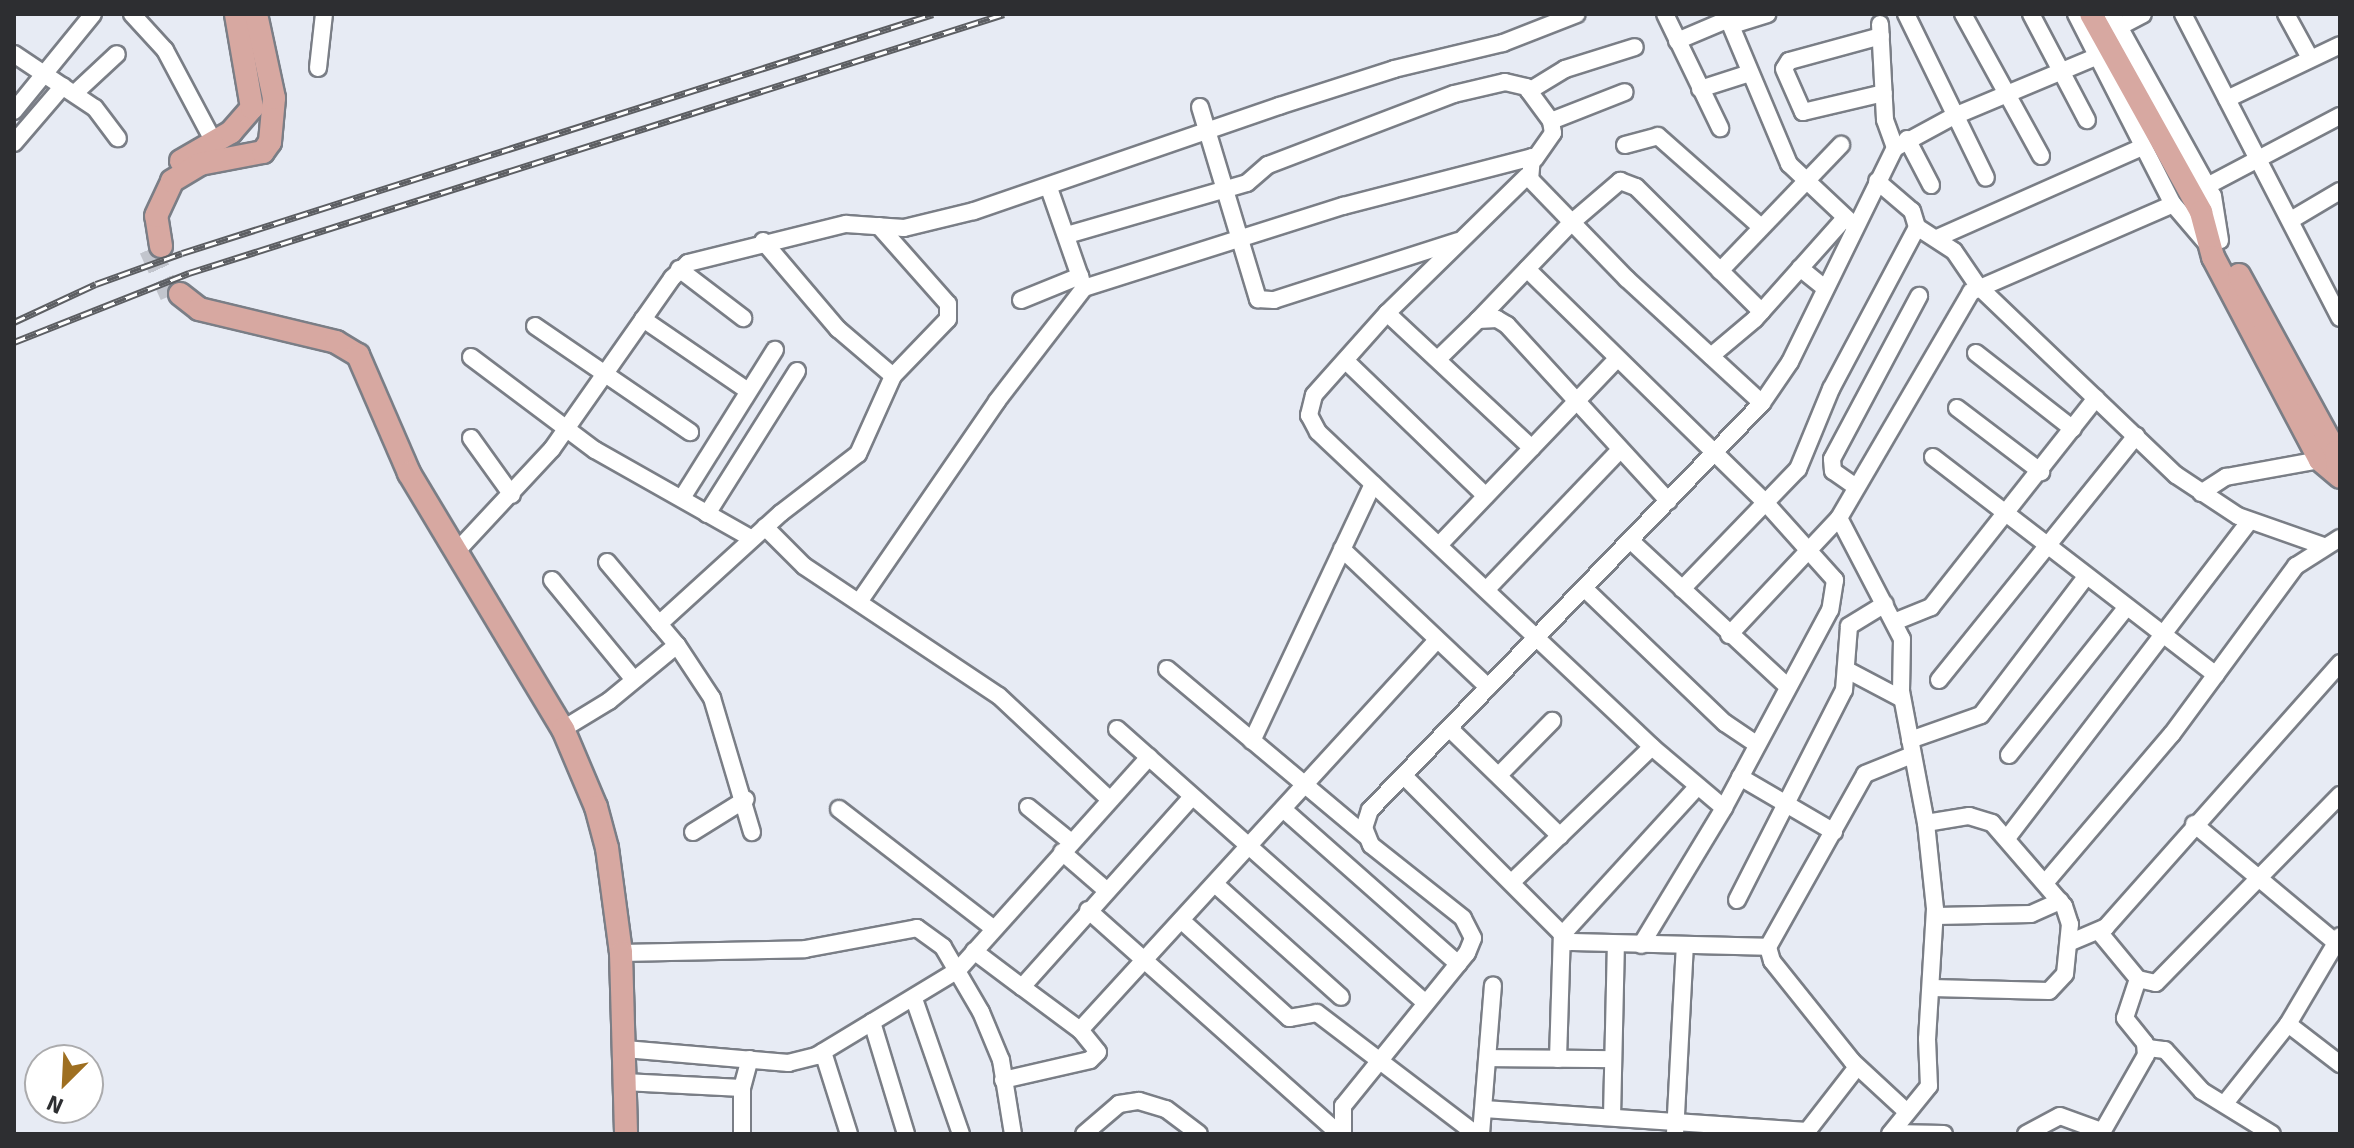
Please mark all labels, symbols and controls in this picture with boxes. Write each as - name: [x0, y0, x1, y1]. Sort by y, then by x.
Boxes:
- north arrow: [24, 1044, 104, 1124]
- text: N: [42, 1089, 67, 1120]

